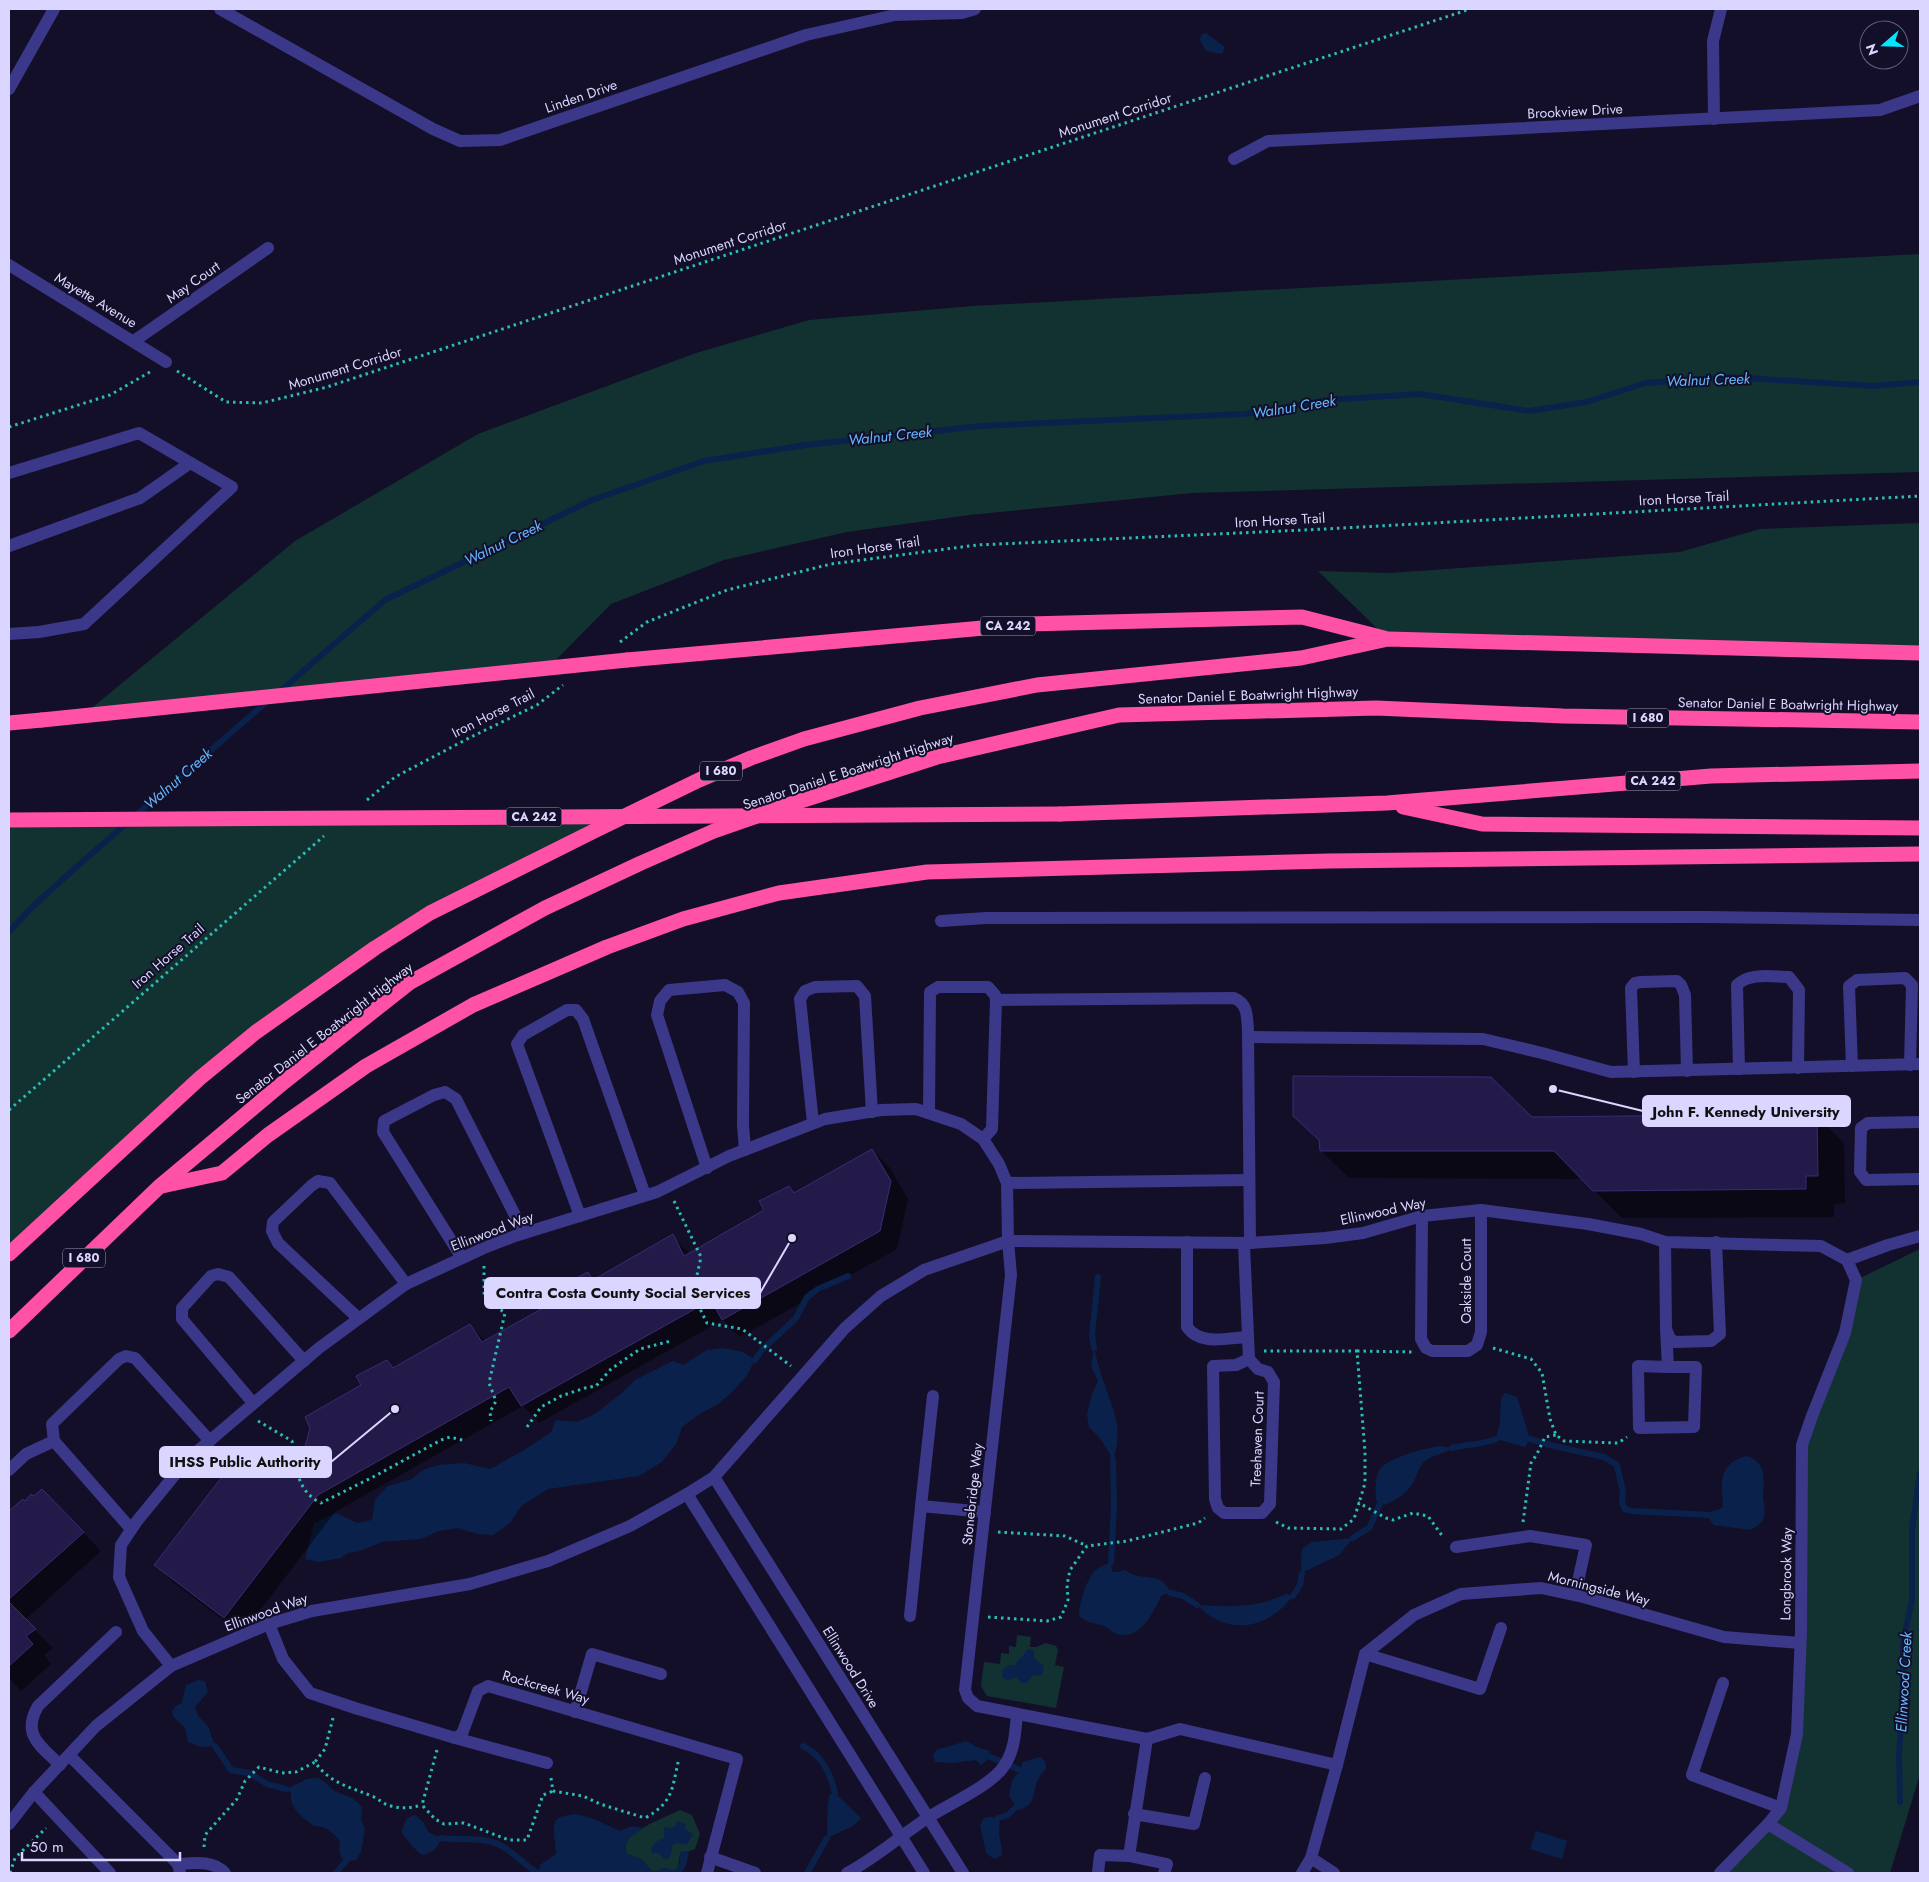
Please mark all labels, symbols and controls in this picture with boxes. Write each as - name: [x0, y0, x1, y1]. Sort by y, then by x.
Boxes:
- north arrow: [1859, 20, 1909, 70]
- text: N: [1860, 41, 1883, 58]
- street label: Linden Drive: [542, 74, 620, 118]
- street label: Monument Corridor: [1056, 87, 1174, 143]
- street label: Brookview Drive: [1527, 99, 1623, 123]
- street label: Monument Corridor: [671, 214, 789, 270]
- street label: May Court: [162, 256, 224, 308]
- street label: Mayette Avenue: [51, 268, 141, 332]
- street label: Monument Corridor: [286, 341, 404, 395]
- water label: Walnut Creek: [1666, 368, 1751, 392]
- water label: Walnut Creek: [1251, 389, 1338, 424]
- water label: Walnut Creek: [847, 421, 933, 451]
- street label: Iron Horse Trail: [1638, 486, 1730, 510]
- street label: Iron Horse Trail: [1234, 508, 1326, 532]
- water label: Walnut Creek: [460, 514, 546, 571]
- street label: Iron Horse Trail: [829, 531, 921, 563]
- road number: CA 242: [980, 616, 1036, 636]
- street label: Senator Daniel E Boatwright Highway: [1138, 681, 1359, 709]
- street label: Iron Horse Trail: [448, 684, 538, 742]
- street label: Senator Daniel E Boatwright Highway: [1678, 692, 1899, 716]
- road number: I 680: [1627, 708, 1669, 728]
- street label: Senator Daniel E Boatwright Highway: [740, 727, 957, 815]
- water label: Walnut Creek: [139, 743, 217, 815]
- road number: I 680: [700, 761, 742, 780]
- road number: CA 242: [1626, 771, 1680, 790]
- road number: CA 242: [506, 808, 562, 826]
- street label: Iron Horse Trail: [127, 919, 209, 993]
- street label: Senator Daniel E Boatwright Highway: [231, 957, 418, 1109]
- callout: John F. Kennedy University: [1643, 1096, 1850, 1126]
- text: John F. Kennedy University: [1649, 1101, 1840, 1123]
- street label: Ellinwood Way: [1338, 1192, 1429, 1230]
- street label: Ellinwood Way: [448, 1206, 537, 1256]
- street label: Oakside Court: [1456, 1238, 1476, 1324]
- road number: I 680: [63, 1248, 105, 1268]
- callout: Contra Costa County Social Services: [485, 1278, 760, 1308]
- text: Contra Costa County Social Services: [496, 1282, 750, 1304]
- street label: Treehaven Court: [1245, 1390, 1269, 1487]
- street label: Stonebridge Way: [957, 1441, 987, 1546]
- callout: IHSS Public Authority: [160, 1447, 331, 1477]
- text: IHSS Public Authority: [169, 1451, 321, 1473]
- street label: Longbrook Way: [1775, 1527, 1797, 1621]
- street label: Morningside Way: [1546, 1566, 1653, 1610]
- street label: Ellinwood Way: [222, 1587, 311, 1636]
- street label: Ellinwood Drive: [818, 1622, 884, 1712]
- water label: Ellinwood Creek: [1890, 1631, 1918, 1733]
- street label: Rockcreek Way: [500, 1665, 593, 1709]
- scale bar: [22, 1830, 180, 1862]
- text: 50 m: [30, 1836, 64, 1858]

